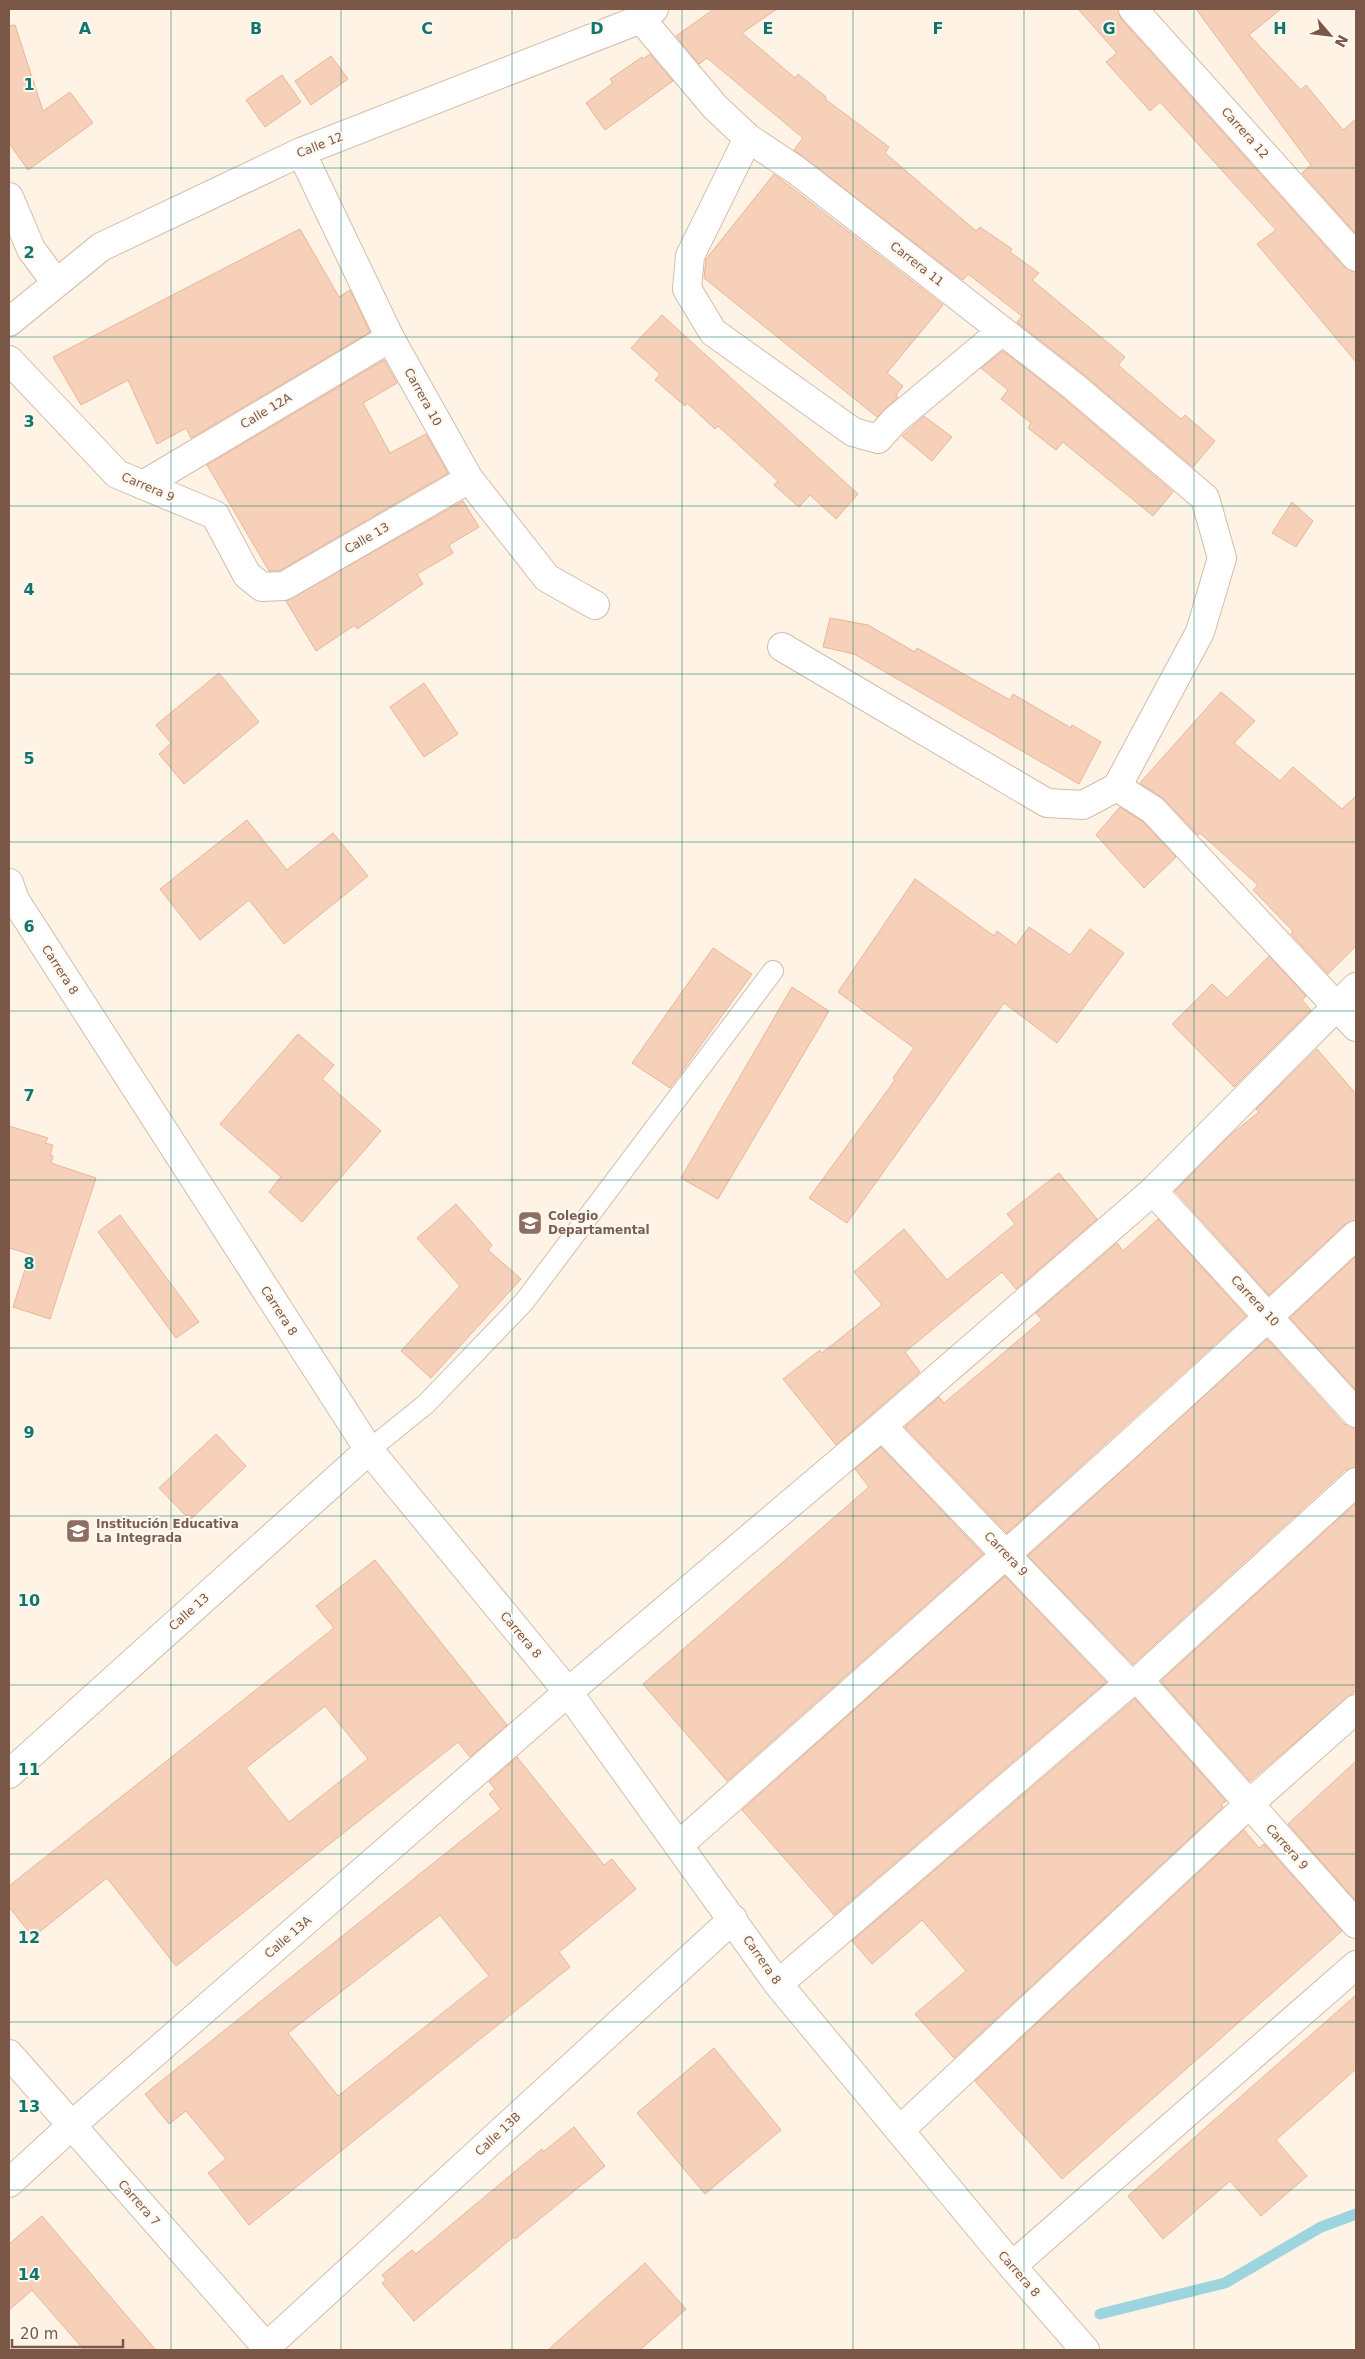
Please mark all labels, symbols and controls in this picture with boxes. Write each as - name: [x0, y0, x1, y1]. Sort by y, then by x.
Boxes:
- north arrow: [1305, 10, 1355, 60]
- text: A: [79, 19, 92, 38]
- text: B: [250, 19, 262, 38]
- text: C: [421, 19, 433, 38]
- text: D: [590, 19, 604, 38]
- text: E: [763, 19, 773, 38]
- text: F: [933, 19, 943, 38]
- text: G: [1102, 19, 1116, 38]
- text: H: [1273, 19, 1287, 38]
- text: N: [1332, 32, 1351, 50]
- text: 1: [23, 75, 35, 94]
- street label: Carrera 12: [1218, 105, 1272, 161]
- street label: Calle 12: [295, 129, 345, 161]
- street label: Carrera 11: [888, 239, 946, 289]
- text: 2: [23, 243, 35, 262]
- street label: Carrera 10: [401, 366, 445, 428]
- street label: Calle 12A: [238, 390, 295, 432]
- text: 3: [23, 412, 35, 431]
- street label: Carrera 9: [119, 470, 177, 504]
- street label: Calle 13: [342, 520, 392, 556]
- text: 4: [23, 580, 35, 599]
- text: 5: [23, 749, 35, 768]
- text: 6: [23, 917, 35, 936]
- street label: Carrera 8: [39, 943, 81, 997]
- text: 7: [23, 1086, 35, 1105]
- place label: Colegio Departamental: [548, 1209, 650, 1237]
- school or university icon: Colegio Departamental: [517, 1210, 543, 1236]
- text: 8: [23, 1254, 35, 1273]
- street label: Carrera 10: [1228, 1273, 1282, 1329]
- street label: Carrera 8: [258, 1284, 300, 1338]
- text: 9: [23, 1423, 35, 1442]
- place label: Institución Educativa La Integrada: [96, 1517, 239, 1545]
- school or university icon: Institución Educativa La Integrada: [65, 1518, 91, 1544]
- street label: Carrera 9: [981, 1529, 1031, 1579]
- street label: Calle 13: [166, 1590, 212, 1634]
- text: 10: [18, 1591, 40, 1610]
- street label: Carrera 8: [498, 1609, 544, 1661]
- text: 11: [18, 1760, 40, 1779]
- street label: Carrera 9: [1263, 1821, 1311, 1873]
- street label: Calle 13A: [262, 1912, 315, 1961]
- text: 12: [18, 1928, 40, 1947]
- street label: Carrera 8: [740, 1933, 784, 1987]
- text: 13: [18, 2097, 40, 2116]
- street label: Calle 13B: [472, 2109, 524, 2159]
- street label: Carrera 7: [115, 2177, 163, 2229]
- street label: Carrera 8: [995, 2248, 1043, 2300]
- text: 14: [18, 2265, 40, 2284]
- scale bar: [12, 2316, 124, 2348]
- text: 20 m: [20, 2325, 58, 2343]

